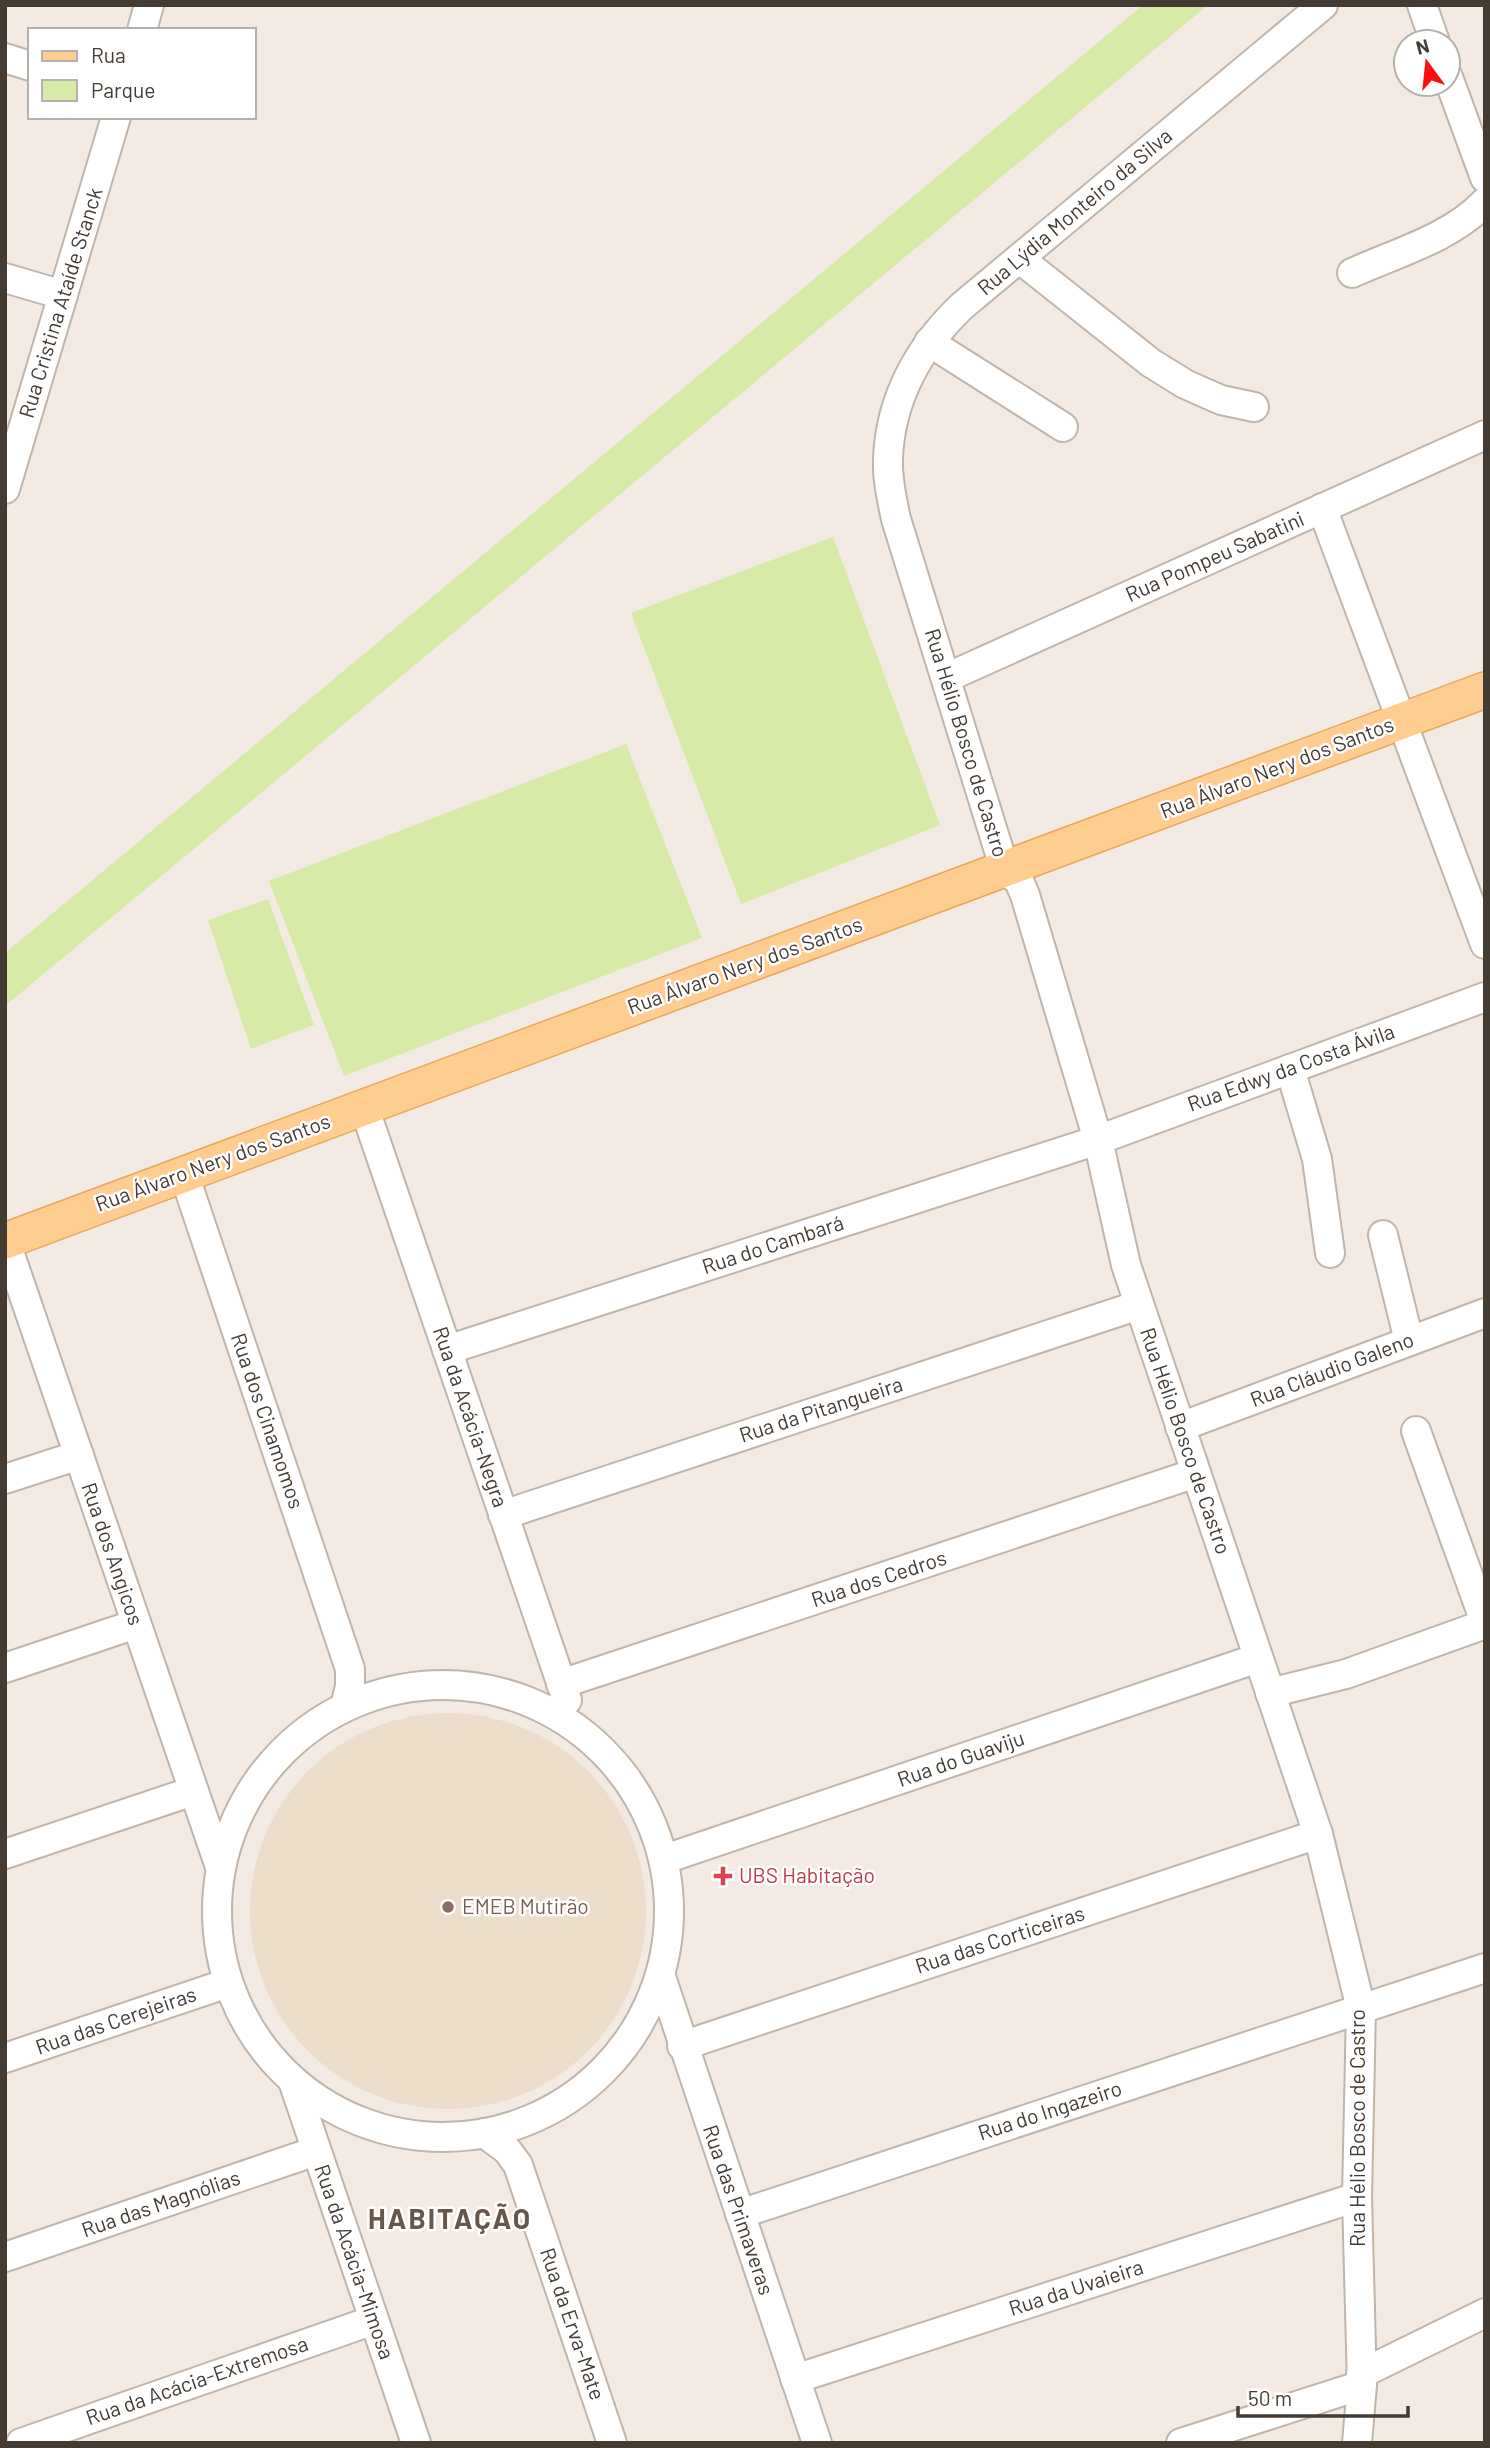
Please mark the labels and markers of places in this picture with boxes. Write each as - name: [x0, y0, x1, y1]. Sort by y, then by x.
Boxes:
- place label: UBS Habitação: [739, 1862, 875, 1887]
- marker: UBS Habitação: [713, 1866, 733, 1886]
- place label: EMEB Mutirão: [462, 1893, 589, 1918]
- marker: EMEB Mutirão: [440, 1899, 456, 1915]

